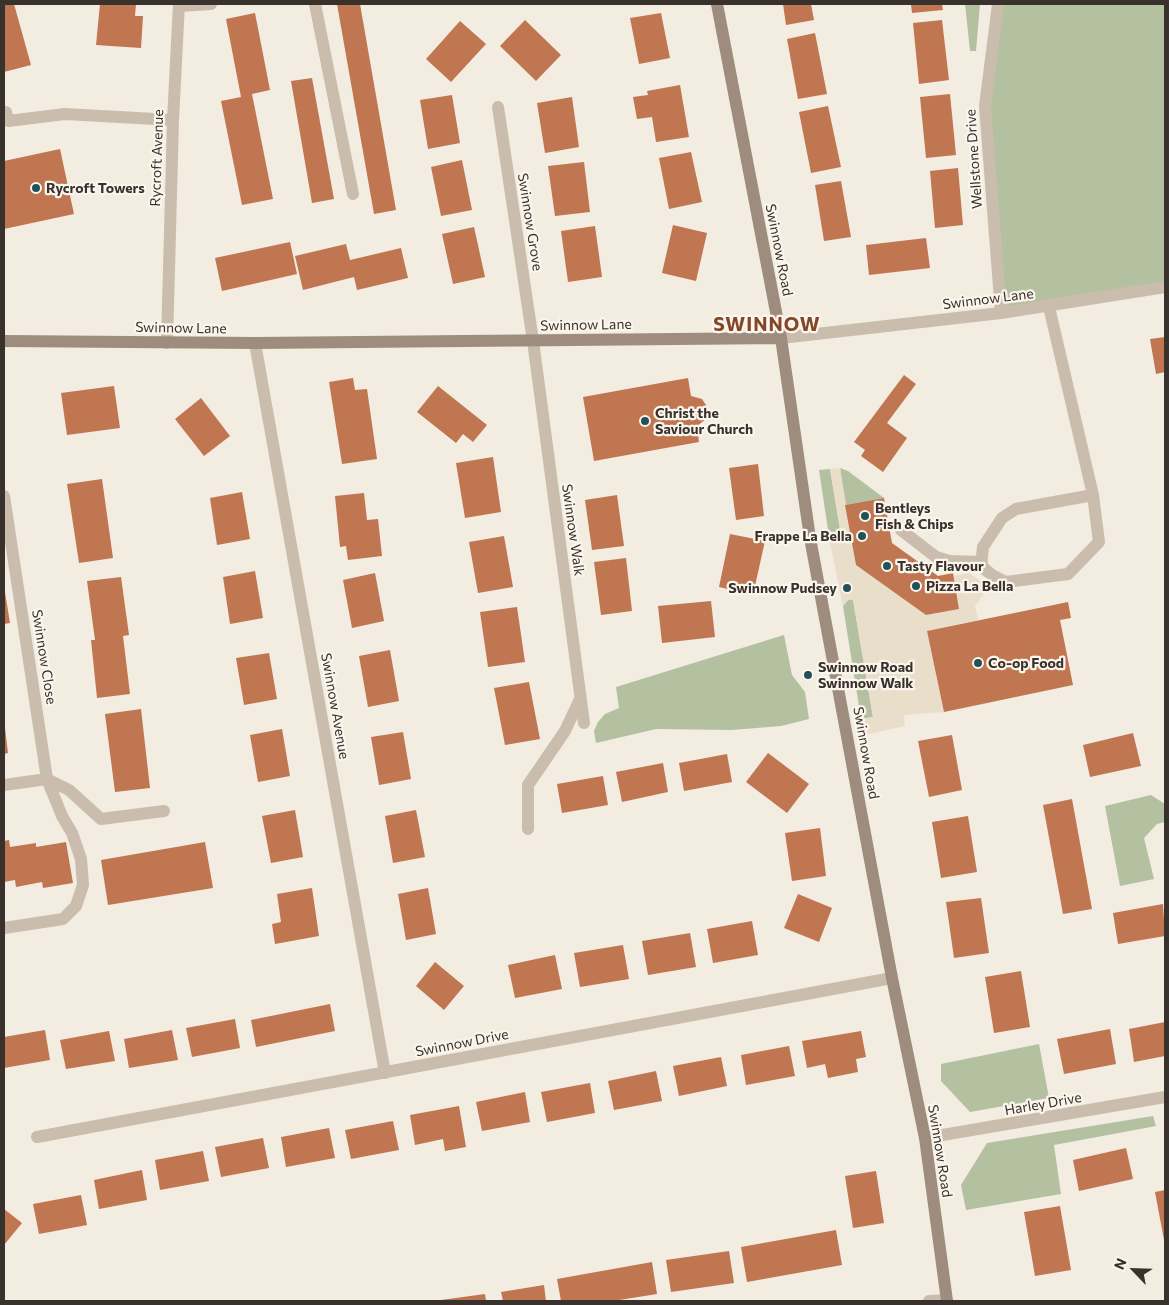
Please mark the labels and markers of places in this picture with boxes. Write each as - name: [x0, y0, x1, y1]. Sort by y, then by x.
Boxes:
- place label: Rycroft Towers: [46, 180, 145, 196]
- marker: Rycroft Towers: [30, 182, 42, 194]
- place label: Christ the Saviour Church: [655, 405, 753, 438]
- marker: Christ the Saviour Church: [639, 415, 651, 427]
- place label: Bentleys Fish & Chips: [875, 500, 954, 532]
- marker: Bentleys Fish & Chips: [859, 510, 871, 522]
- place label: Frappe La Bella: [755, 528, 852, 544]
- marker: Frappe La Bella: [856, 530, 868, 542]
- place label: Tasty Flavour: [897, 558, 984, 574]
- marker: Tasty Flavour: [881, 560, 893, 572]
- place label: Pizza La Bella: [926, 578, 1013, 594]
- place label: Swinnow Pudsey: [728, 580, 837, 596]
- marker: Pizza La Bella: [910, 580, 922, 592]
- marker: Swinnow Pudsey: [841, 582, 853, 594]
- place label: Co-op Food: [988, 655, 1064, 671]
- marker: Co-op Food: [972, 657, 984, 669]
- place label: Swinnow Road Swinnow Walk: [818, 659, 913, 692]
- marker: Swinnow Road Swinnow Walk: [802, 669, 814, 681]

